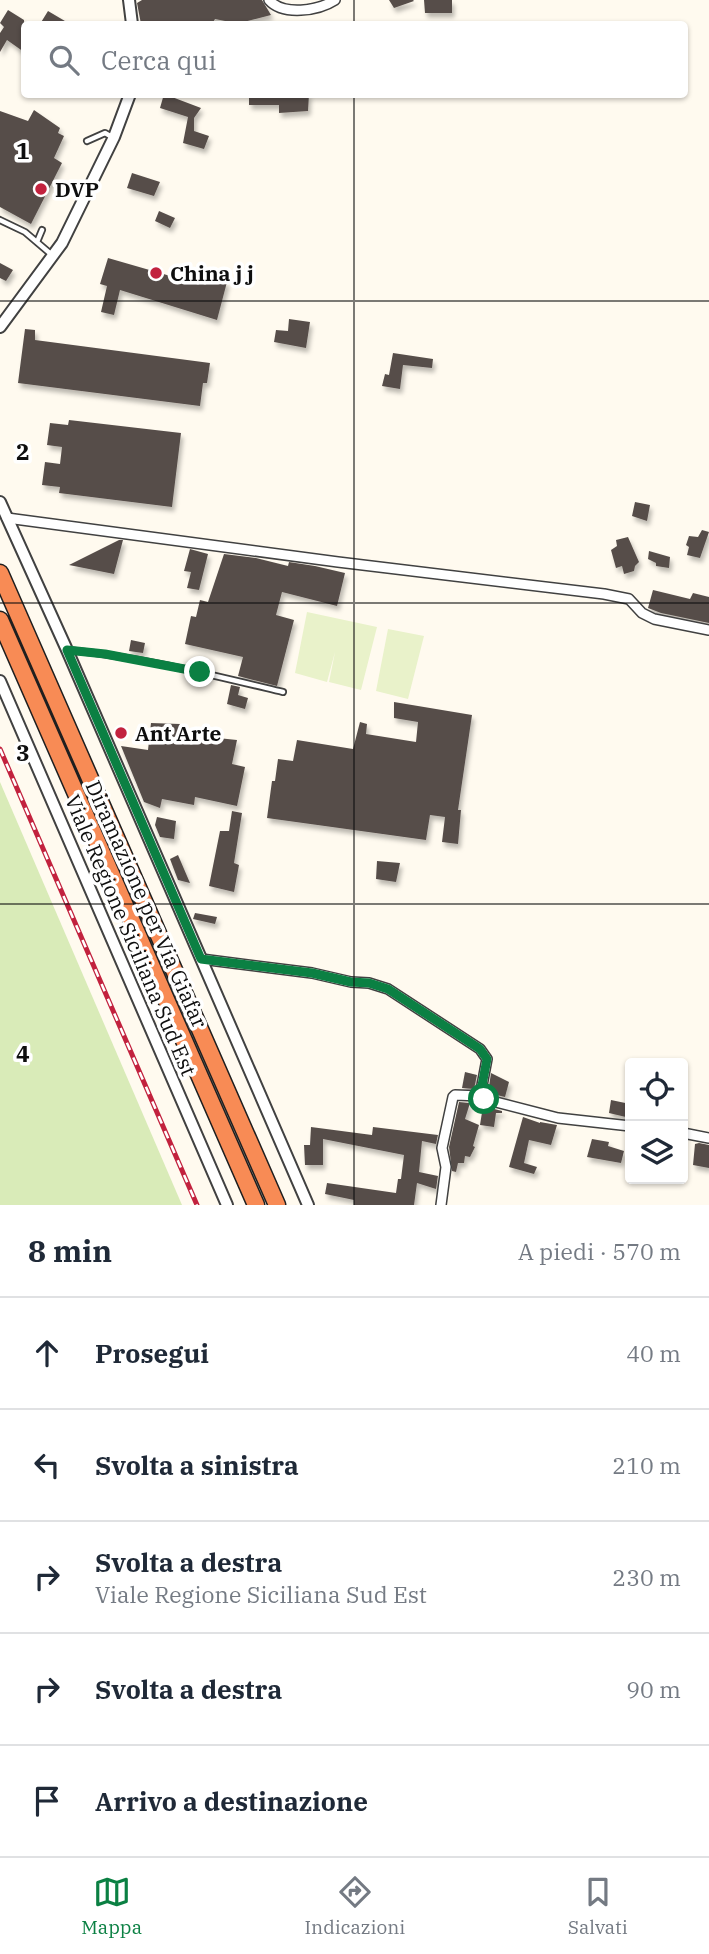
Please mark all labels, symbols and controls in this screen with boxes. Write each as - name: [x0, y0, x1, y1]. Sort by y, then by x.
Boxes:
- search box: [21, 21, 688, 98]
- icon: search: [45, 41, 83, 79]
- text: Cerca qui: [101, 43, 216, 77]
- text: 1: [16, 135, 30, 165]
- place label: DVP: [55, 175, 99, 203]
- marker: DVP: [33, 181, 49, 197]
- place label: China j j: [170, 259, 254, 287]
- marker: China j j: [148, 265, 164, 281]
- text: 2: [16, 436, 30, 466]
- route end: [184, 656, 215, 687]
- place label: Ant Arte: [135, 719, 221, 747]
- marker: Ant Arte: [113, 725, 129, 741]
- text: 3: [16, 737, 30, 767]
- street label: Diramazione per Via Giafar: [80, 776, 215, 1033]
- street label: Viale Regione Siciliana Sud Est: [59, 790, 203, 1080]
- text: 4: [16, 1038, 30, 1068]
- map controls: [625, 1058, 688, 1184]
- button: locate: [625, 1058, 688, 1121]
- route start: [468, 1083, 499, 1114]
- button: layers: [625, 1121, 688, 1184]
- text: 8 min: [28, 1231, 112, 1270]
- text: A piedi · 570 m: [518, 1236, 681, 1266]
- icon: ahead: [28, 1334, 66, 1372]
- text: Prosegui: [95, 1336, 209, 1370]
- text: 40 m: [626, 1338, 681, 1368]
- icon: left: [28, 1446, 66, 1484]
- text: Svolta a sinistra: [95, 1448, 299, 1482]
- text: 210 m: [612, 1450, 681, 1480]
- text: Svolta a destra: [95, 1545, 282, 1579]
- icon: right: [28, 1558, 66, 1596]
- text: 230 m: [612, 1562, 681, 1592]
- text: Viale Regione Siciliana Sud Est: [95, 1579, 427, 1609]
- icon: right: [28, 1670, 66, 1708]
- text: Svolta a destra: [95, 1672, 282, 1706]
- text: 90 m: [626, 1674, 681, 1704]
- icon: arrive: [28, 1782, 66, 1820]
- text: Arrivo a destinazione: [95, 1784, 368, 1818]
- tab: Mappa: [81, 1873, 142, 1939]
- tab: Indicazioni: [304, 1873, 405, 1939]
- tab: Salvati: [568, 1873, 628, 1939]

